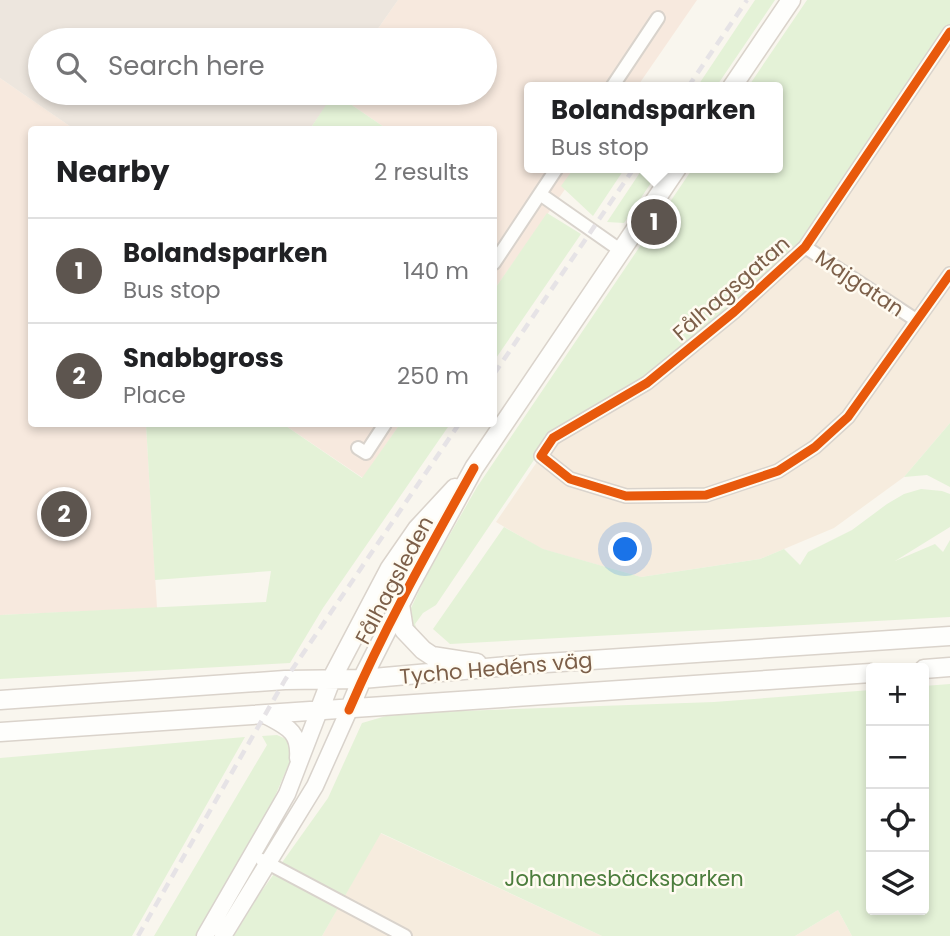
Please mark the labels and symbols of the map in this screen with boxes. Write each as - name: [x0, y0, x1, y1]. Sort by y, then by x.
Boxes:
- pin: 1: [631, 196, 677, 248]
- street label: Fålhagsgatan: [666, 229, 796, 347]
- street label: Majgatan: [810, 243, 910, 323]
- pin: 2: [41, 488, 87, 540]
- street label: Fålhagsleden: [348, 511, 440, 649]
- your location: [608, 532, 642, 566]
- street label: Tycho Hedéns väg: [398, 645, 594, 691]
- park label: Johannesbäcksparken: [504, 864, 744, 893]

